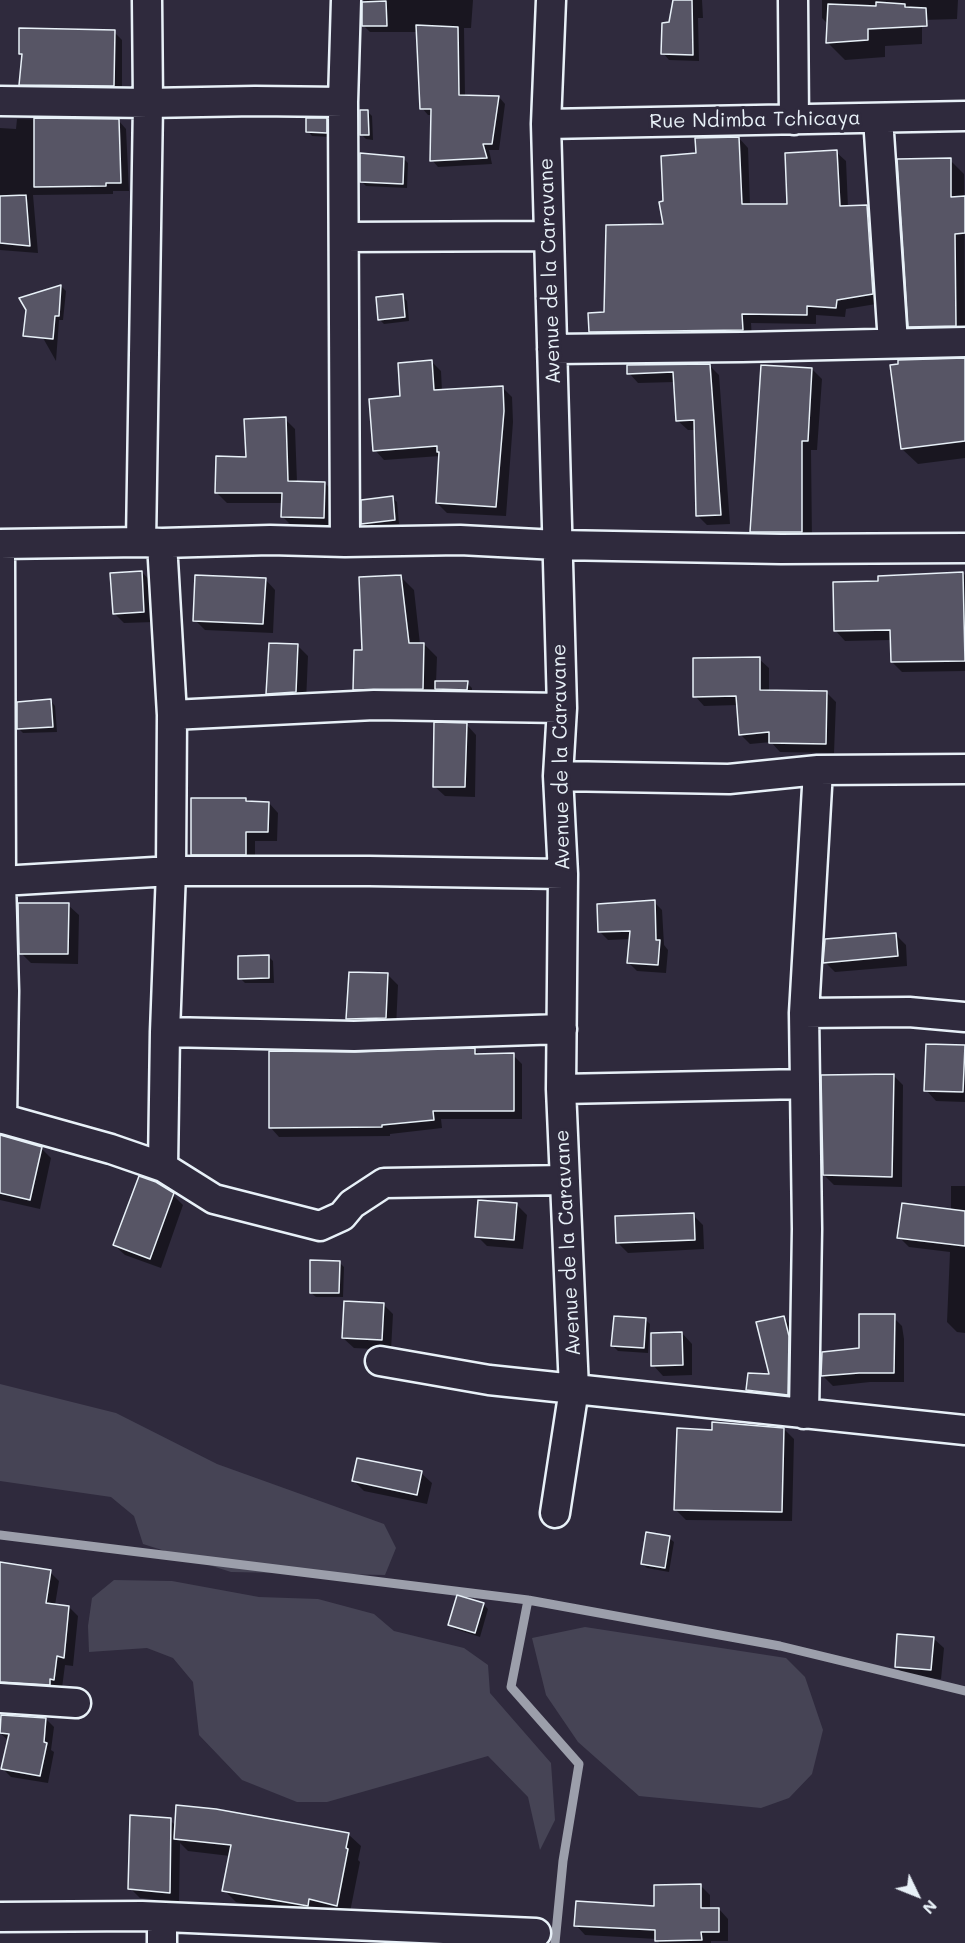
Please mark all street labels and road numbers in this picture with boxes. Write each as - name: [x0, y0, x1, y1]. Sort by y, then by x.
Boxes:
- street label: Rue Ndimba Tchicaya: [649, 106, 861, 134]
- street label: Avenue de la Caravane: [534, 157, 566, 385]
- street label: Avenue de la Caravane: [547, 643, 575, 871]
- street label: Avenue de la Caravane: [550, 1129, 586, 1357]

